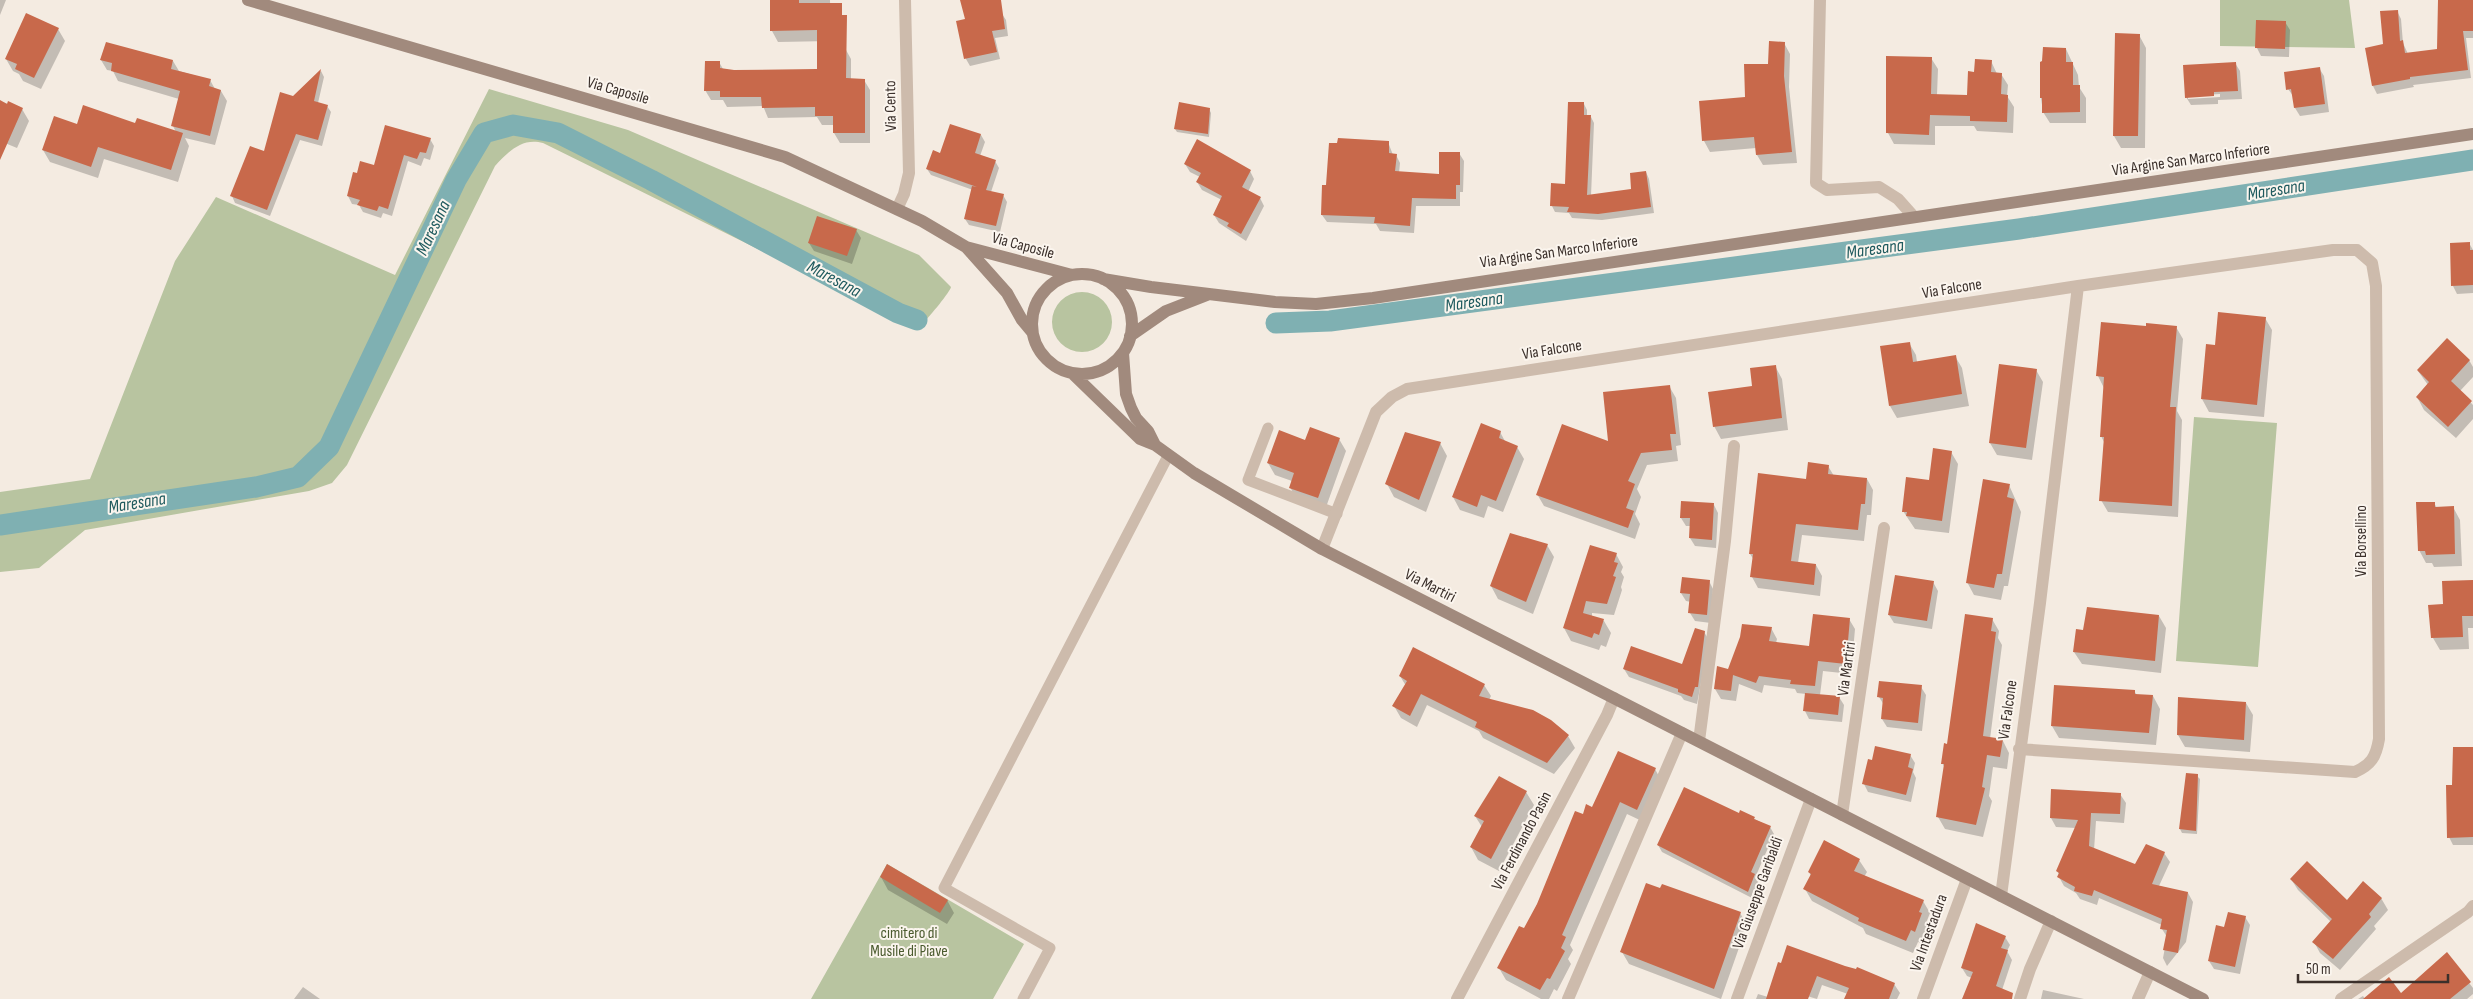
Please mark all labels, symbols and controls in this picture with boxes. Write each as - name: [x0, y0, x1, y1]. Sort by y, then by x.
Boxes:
- street label: Via Caposile: [585, 73, 651, 109]
- street label: Via Cento: [881, 80, 901, 132]
- street label: Via Argine San Marco Inferiore: [2111, 140, 2271, 180]
- water label: Maresana: [2246, 175, 2307, 205]
- water label: Maresana: [411, 197, 455, 259]
- street label: Via Caposile: [990, 229, 1056, 263]
- street label: Via Argine San Marco Inferiore: [1479, 232, 1639, 272]
- water label: Maresana: [1845, 234, 1906, 263]
- water label: Maresana: [803, 256, 865, 302]
- street label: Via Falcone: [1921, 275, 1983, 303]
- water label: Maresana: [1444, 287, 1505, 316]
- street label: Via Falcone: [1521, 336, 1583, 364]
- water label: Maresana: [107, 488, 168, 518]
- street label: Via Borsellino: [2352, 505, 2371, 577]
- street label: Via Martiri: [1401, 565, 1459, 607]
- street label: Via Martiri: [1834, 641, 1860, 697]
- street label: Via Falcone: [1994, 679, 2022, 741]
- street label: Via Ferdinando Pasin: [1488, 788, 1556, 894]
- street label: Via Giuseppe Garibaldi: [1729, 834, 1787, 952]
- street label: Via Intestadura: [1906, 892, 1952, 974]
- park label: cimitero di Musile di Piave: [870, 924, 948, 961]
- scale bar: [2298, 952, 2448, 984]
- text: 50 m: [2306, 960, 2331, 979]

